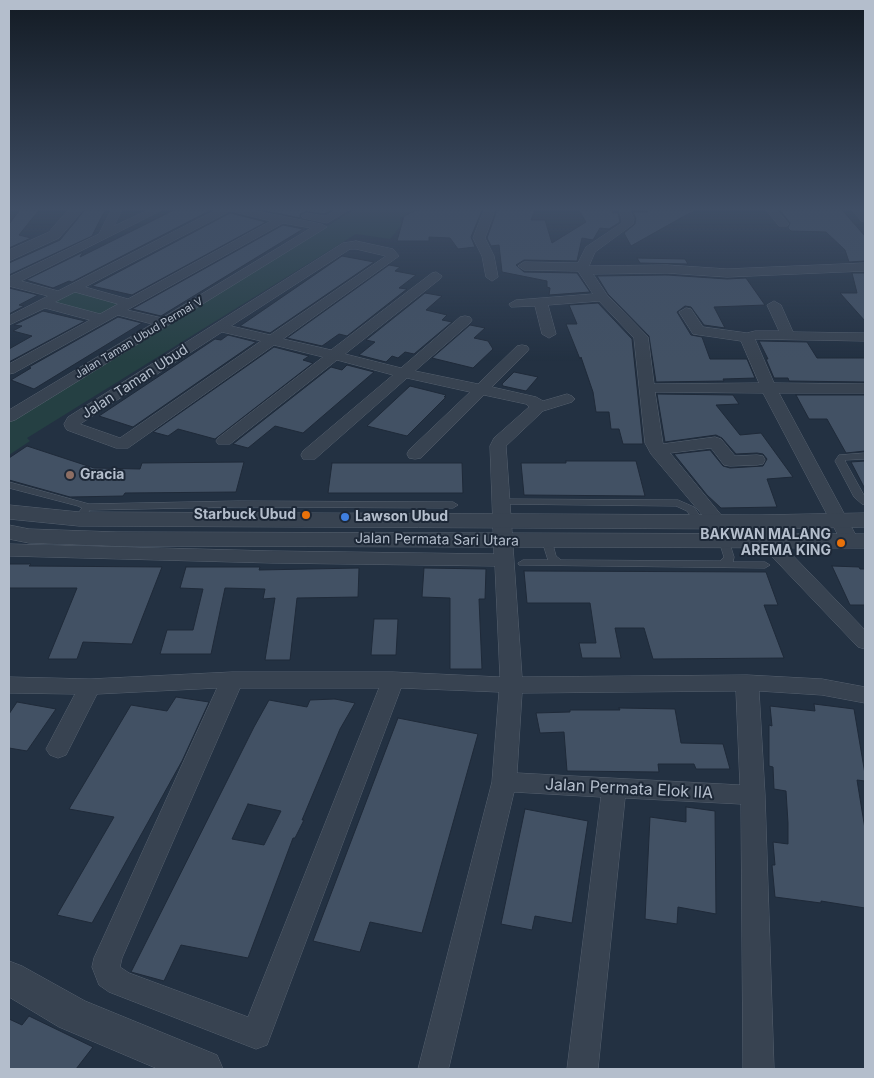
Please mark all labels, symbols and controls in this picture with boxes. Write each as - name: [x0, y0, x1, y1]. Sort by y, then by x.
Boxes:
- street label: Jalan Taman Ubud Permai V: [73, 295, 205, 381]
- street label: Jalan Taman Ubud: [79, 341, 191, 423]
- place label: Gracia: [80, 467, 124, 483]
- marker: Gracia: [64, 469, 76, 481]
- place label: Starbuck Ubud: [194, 507, 296, 523]
- marker: Starbuck Ubud: [300, 509, 312, 521]
- place label: Lawson Ubud: [355, 509, 448, 525]
- marker: Lawson Ubud: [339, 511, 351, 523]
- place label: BAKWAN MALANG AREMA KING: [700, 527, 831, 560]
- street label: Jalan Permata Sari Utara: [355, 530, 519, 550]
- marker: BAKWAN MALANG AREMA KING: [835, 537, 847, 549]
- street label: Jalan Permata Elok IIA: [544, 775, 714, 803]

